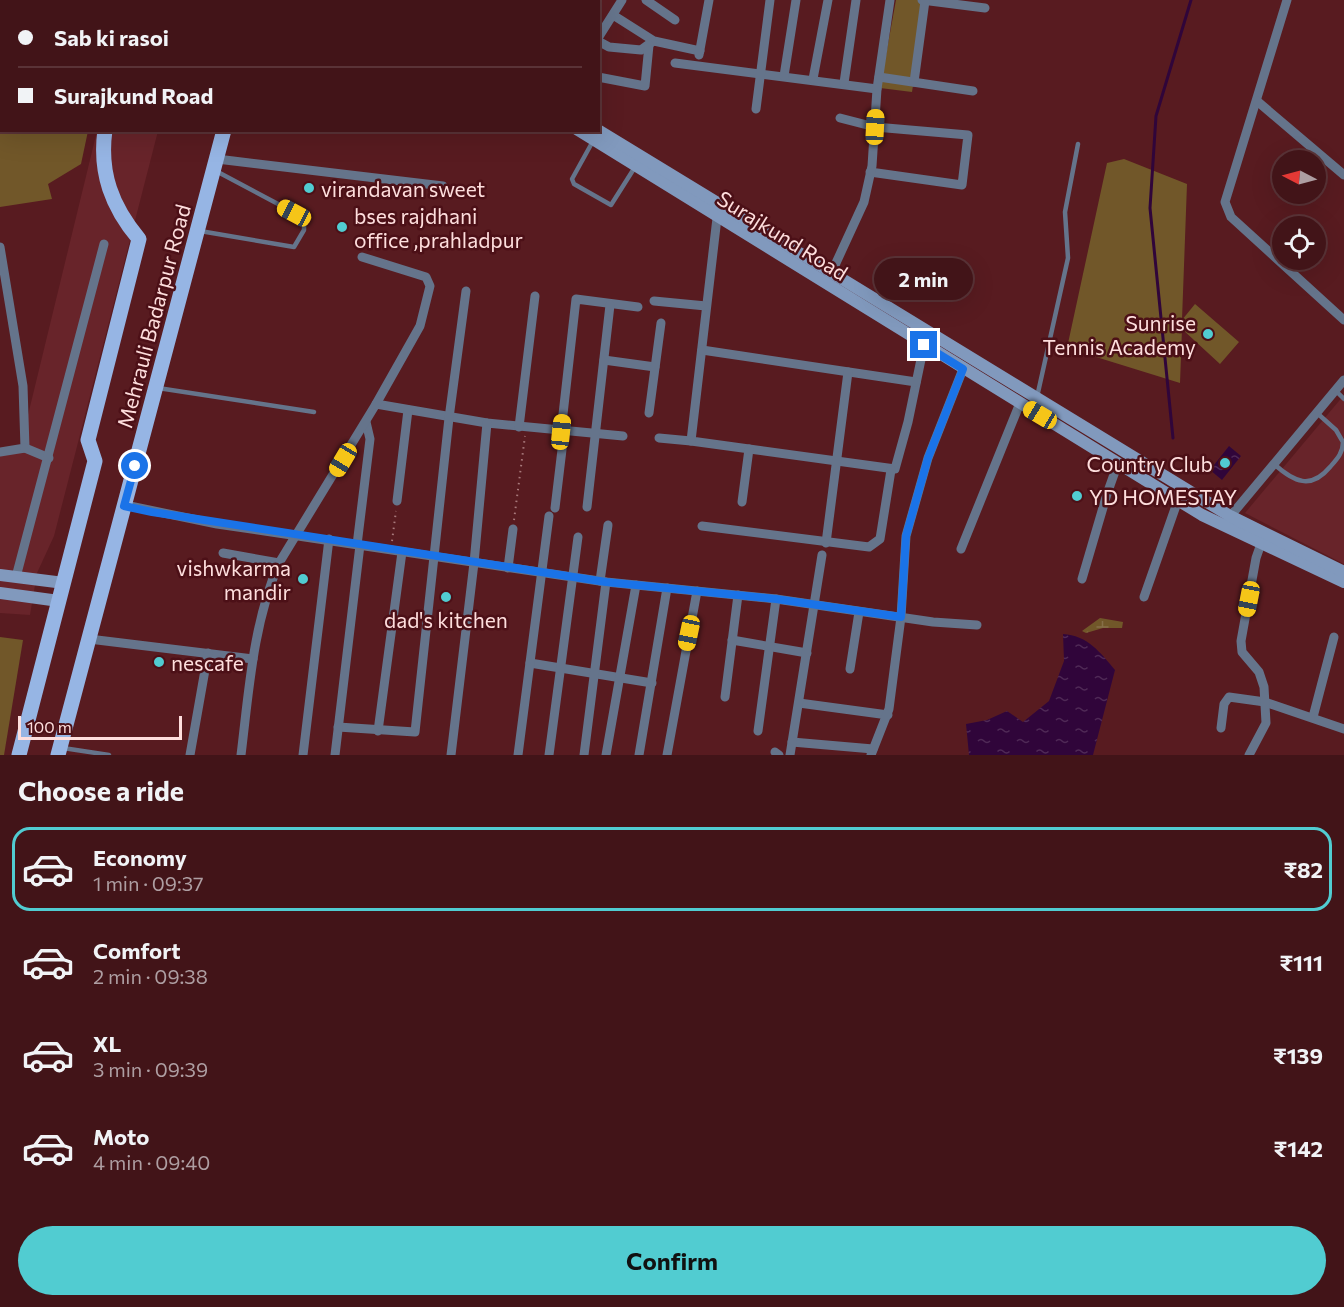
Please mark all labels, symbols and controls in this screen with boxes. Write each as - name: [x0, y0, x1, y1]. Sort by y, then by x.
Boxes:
- text: Sab ki rasoi: [54, 24, 169, 51]
- text: Surajkund Road: [54, 82, 213, 109]
- car: [865, 109, 885, 145]
- north arrow: [1272, 150, 1326, 204]
- map controls: [1272, 150, 1326, 270]
- place label: virandavan sweet: [321, 176, 485, 201]
- marker: virandavan sweet: [302, 181, 316, 195]
- street label: Surajkund Road: [713, 185, 853, 285]
- car: [274, 197, 314, 229]
- street label: Mehrauli Badarpur Road: [111, 201, 195, 431]
- place label: bses rajdhani office ,prahladpur: [354, 203, 523, 252]
- button: locate: [1272, 216, 1326, 270]
- marker: bses rajdhani office ,prahladpur: [335, 220, 349, 234]
- callout: 2 min: [874, 258, 974, 300]
- text: 2 min: [899, 267, 948, 291]
- place label: Sunrise Tennis Academy: [1043, 310, 1196, 359]
- marker: Sunrise Tennis Academy: [1201, 327, 1215, 341]
- route end: [910, 331, 937, 358]
- car: [1020, 398, 1060, 432]
- car: [550, 413, 572, 451]
- car: [326, 440, 360, 480]
- place label: Country Club: [1087, 451, 1213, 476]
- route start: [121, 452, 148, 479]
- marker: Country Club: [1218, 456, 1232, 470]
- place label: YD HOMESTAY: [1089, 484, 1238, 509]
- marker: YD HOMESTAY: [1070, 489, 1084, 503]
- place label: vishwkarma mandir: [177, 555, 291, 604]
- marker: vishwkarma mandir: [296, 572, 310, 586]
- car: [1237, 580, 1261, 618]
- marker: dad's kitchen: [439, 590, 453, 604]
- place label: dad's kitchen: [384, 607, 508, 632]
- car: [676, 614, 702, 652]
- place label: nescafe: [171, 650, 244, 675]
- marker: nescafe: [152, 655, 166, 669]
- scale bar: [18, 713, 182, 740]
- text: 100 m: [27, 717, 72, 736]
- text: Choose a ride: [18, 774, 184, 807]
- icon: car: [21, 842, 75, 896]
- text: Economy: [93, 844, 187, 871]
- text: ₹82: [1283, 856, 1323, 883]
- text: 1 min · 09:37: [93, 871, 204, 895]
- icon: car: [21, 935, 75, 989]
- text: Comfort: [93, 937, 181, 964]
- text: ₹111: [1280, 949, 1323, 976]
- text: 2 min · 09:38: [93, 964, 208, 988]
- icon: car: [21, 1028, 75, 1082]
- text: XL: [93, 1030, 121, 1057]
- text: ₹139: [1273, 1042, 1323, 1069]
- text: 3 min · 09:39: [93, 1057, 208, 1081]
- icon: car: [21, 1121, 75, 1175]
- text: Moto: [93, 1123, 149, 1150]
- text: ₹142: [1274, 1135, 1323, 1162]
- text: 4 min · 09:40: [93, 1150, 210, 1174]
- button: Confirm: [18, 1226, 1326, 1295]

